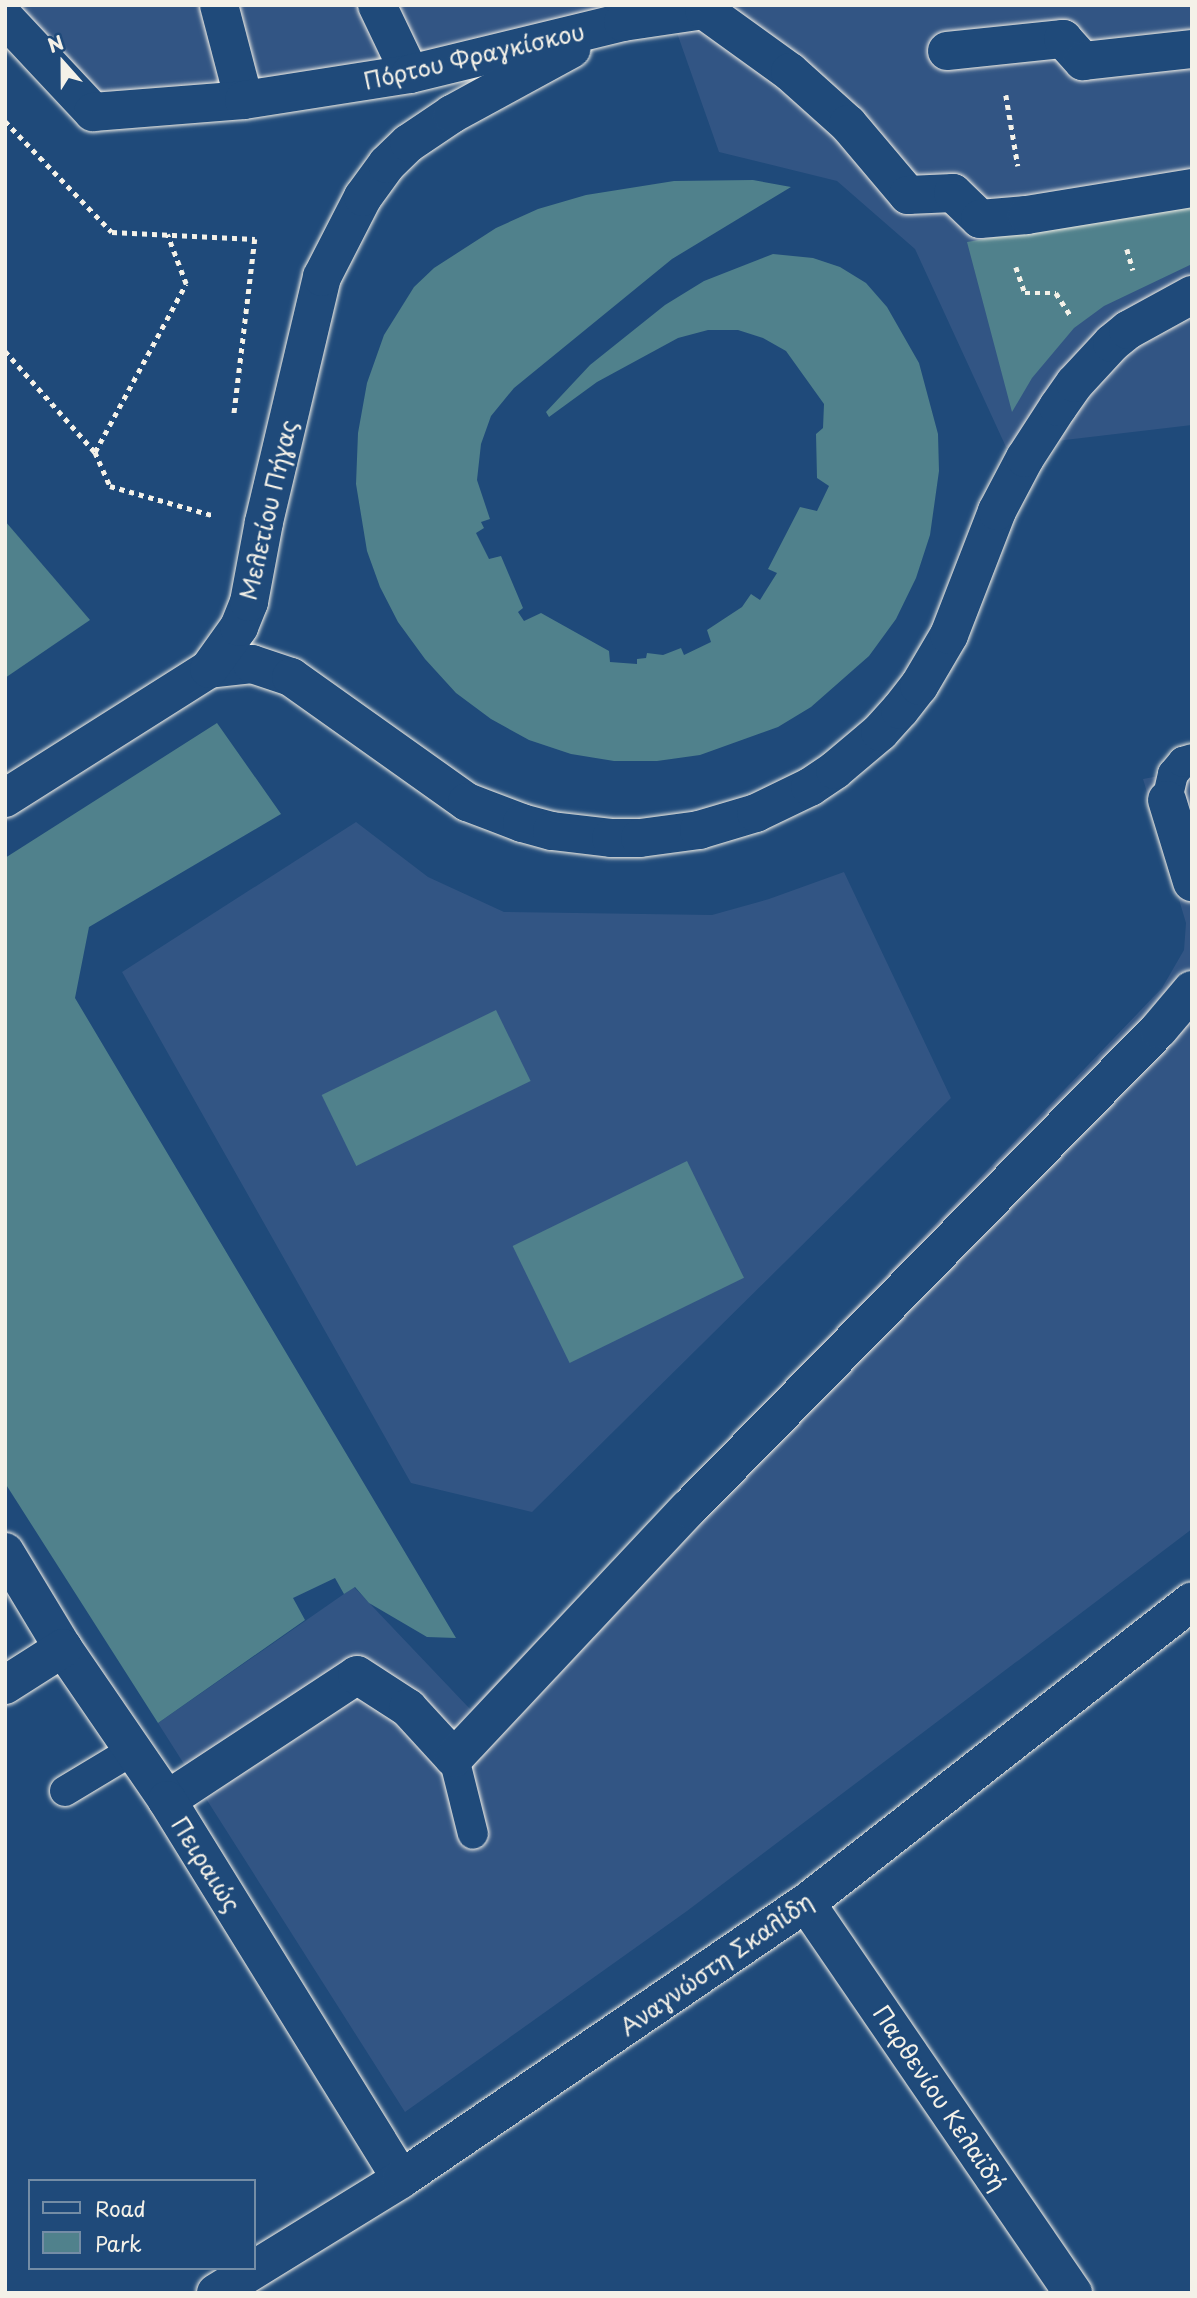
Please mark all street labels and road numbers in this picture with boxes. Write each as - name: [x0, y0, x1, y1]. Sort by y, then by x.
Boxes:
- street label: Πόρτου Φραγκίσκου: [361, 17, 587, 95]
- street label: Μελετίου Πήγας: [234, 417, 302, 603]
- street label: Πειραιώς: [166, 1811, 246, 1917]
- street label: Αναγνώστη Σκαλίδη: [613, 1886, 819, 2042]
- street label: Παρθενίου Κελαϊδή: [868, 2000, 1012, 2196]

